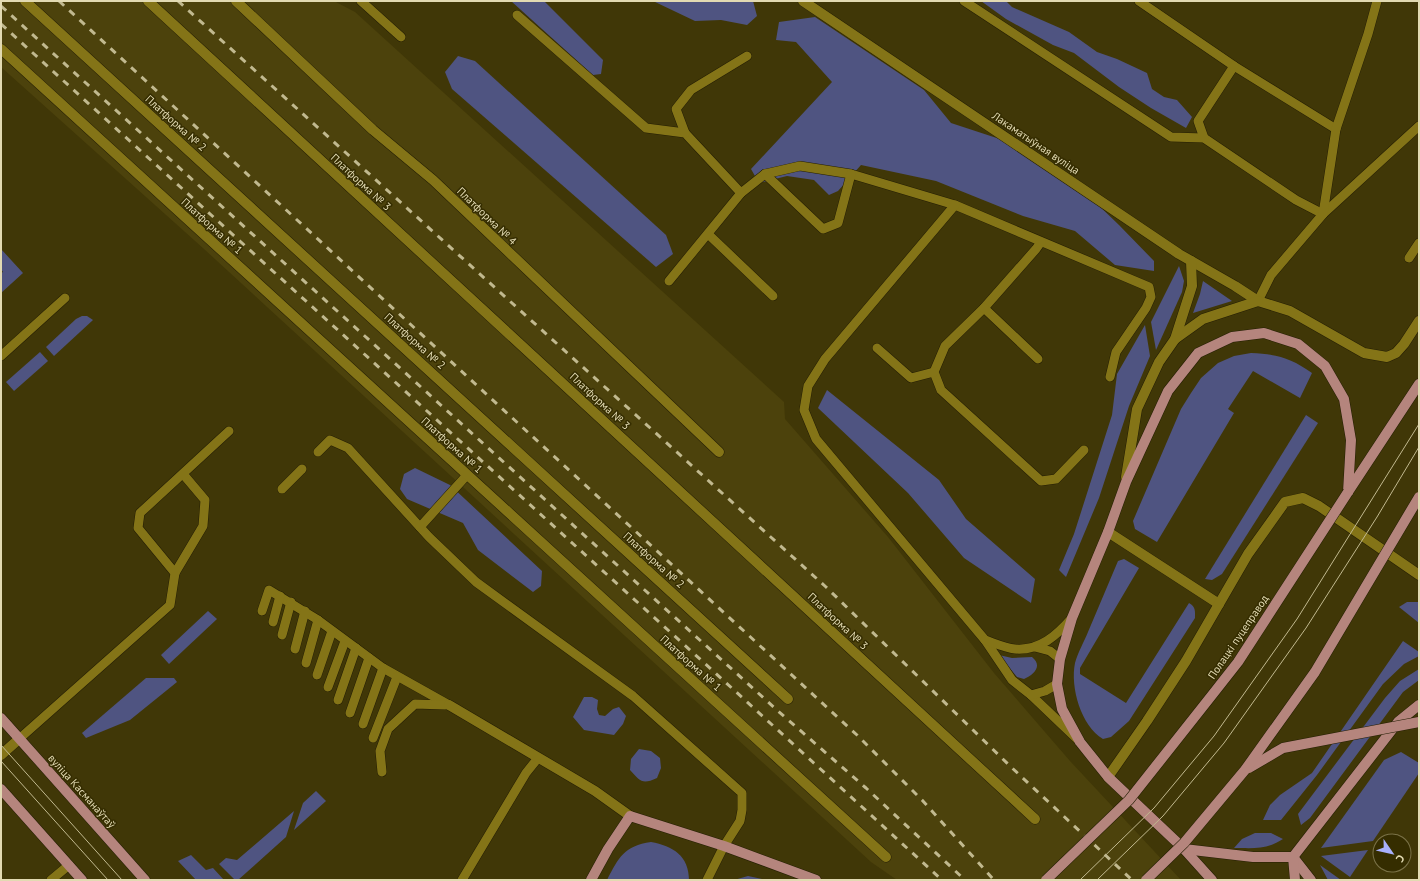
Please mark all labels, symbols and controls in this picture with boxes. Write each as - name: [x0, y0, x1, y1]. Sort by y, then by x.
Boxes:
- street label: Платформа № 2: [143, 92, 209, 154]
- street label: Лакаматыўная вуліца: [989, 108, 1082, 177]
- street label: Платформа № 3: [328, 150, 394, 214]
- street label: Платформа № 4: [454, 184, 520, 248]
- street label: Платформа № 1: [179, 195, 245, 257]
- street label: Платформа № 2: [382, 310, 448, 372]
- street label: Платформа № 3: [567, 369, 633, 433]
- street label: Платформа № 1: [419, 414, 485, 476]
- street label: Платформа № 2: [621, 529, 687, 591]
- street label: Платформа № 3: [805, 589, 871, 653]
- street label: Полацкі пуцеправод: [1205, 592, 1271, 682]
- street label: Платформа № 1: [658, 632, 724, 694]
- street label: вуліца Касманаўтаў: [45, 751, 119, 831]
- north arrow: [1372, 833, 1412, 873]
- text: С: [1393, 852, 1408, 865]

